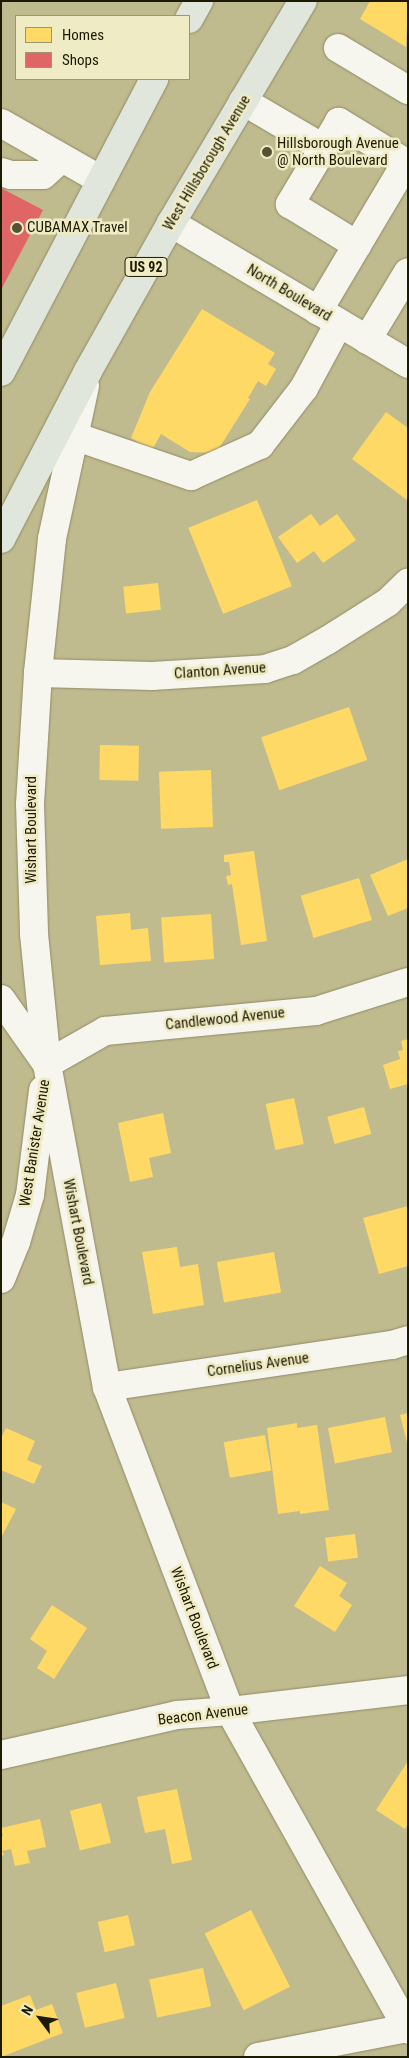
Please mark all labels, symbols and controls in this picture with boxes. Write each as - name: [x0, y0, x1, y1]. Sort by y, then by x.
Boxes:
- legend: [15, 15, 190, 80]
- text: Homes: [62, 26, 104, 44]
- text: Shops: [62, 51, 99, 69]
- street label: West Hillsborough Avenue: [159, 92, 255, 234]
- place label: Hillsborough Avenue @ North Boulevard: [277, 134, 399, 169]
- marker: Hillsborough Avenue @ North Boulevard: [261, 146, 273, 158]
- place label: CUBAMAX Travel: [27, 219, 128, 237]
- marker: CUBAMAX Travel: [11, 222, 23, 234]
- road number: US 92: [124, 256, 168, 278]
- street label: North Boulevard: [243, 261, 335, 325]
- street label: Clanton Avenue: [173, 659, 267, 683]
- street label: Wishart Boulevard: [23, 776, 41, 884]
- street label: Candlewood Avenue: [165, 1004, 285, 1034]
- street label: West Banister Avenue: [16, 1078, 54, 1208]
- street label: Wishart Boulevard: [59, 1177, 97, 1287]
- street label: Cornelius Avenue: [206, 1349, 310, 1381]
- street label: Wishart Boulevard: [166, 1565, 222, 1671]
- street label: Beacon Avenue: [157, 1701, 249, 1729]
- north arrow: [15, 1993, 65, 2043]
- text: N: [18, 2002, 36, 2018]

